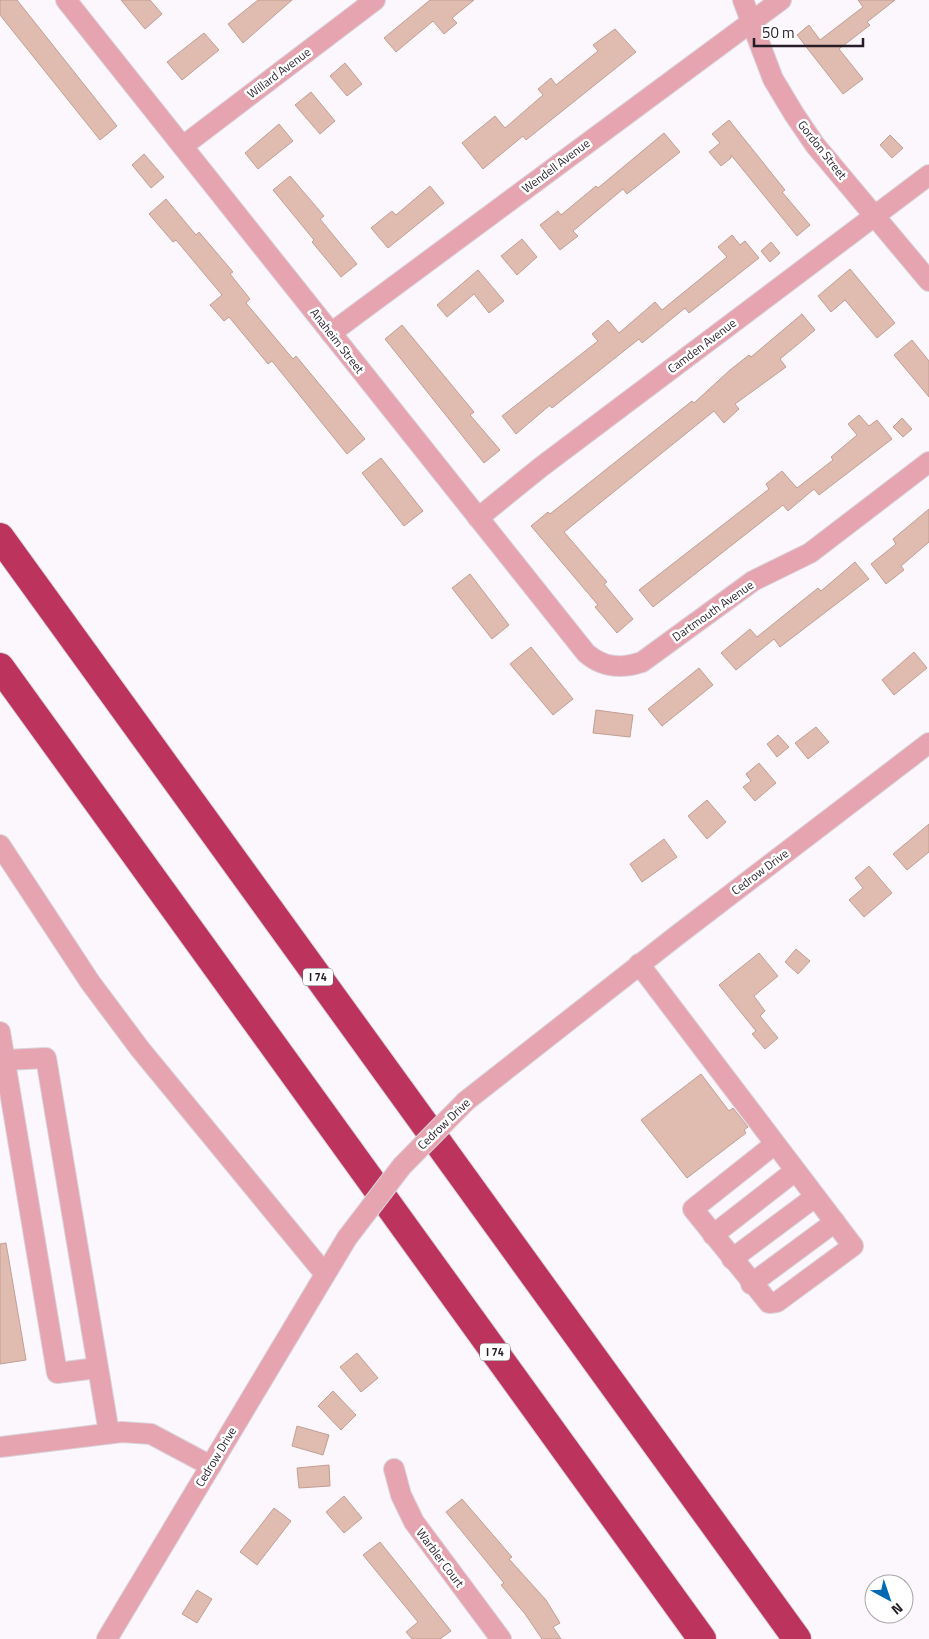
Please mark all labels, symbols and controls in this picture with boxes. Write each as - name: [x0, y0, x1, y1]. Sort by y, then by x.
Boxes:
- scale bar: [754, 15, 863, 47]
- text: 50 m: [762, 21, 795, 44]
- street label: Willard Avenue: [243, 42, 315, 103]
- street label: Gordon Street: [793, 116, 852, 184]
- street label: Wendell Avenue: [518, 134, 594, 198]
- street label: Anaheim Street: [306, 304, 369, 378]
- street label: Camden Avenue: [663, 313, 740, 378]
- street label: Dartmouth Avenue: [668, 575, 757, 646]
- street label: Cedrow Drive: [727, 844, 792, 899]
- road number: I 74: [303, 969, 333, 986]
- street label: Cedrow Drive: [413, 1093, 474, 1154]
- road number: I 74: [480, 1344, 510, 1360]
- street label: Cedrow Drive: [190, 1423, 241, 1490]
- street label: Warbler Court: [412, 1524, 470, 1592]
- north arrow: [864, 1574, 914, 1624]
- text: N: [887, 1598, 908, 1621]

